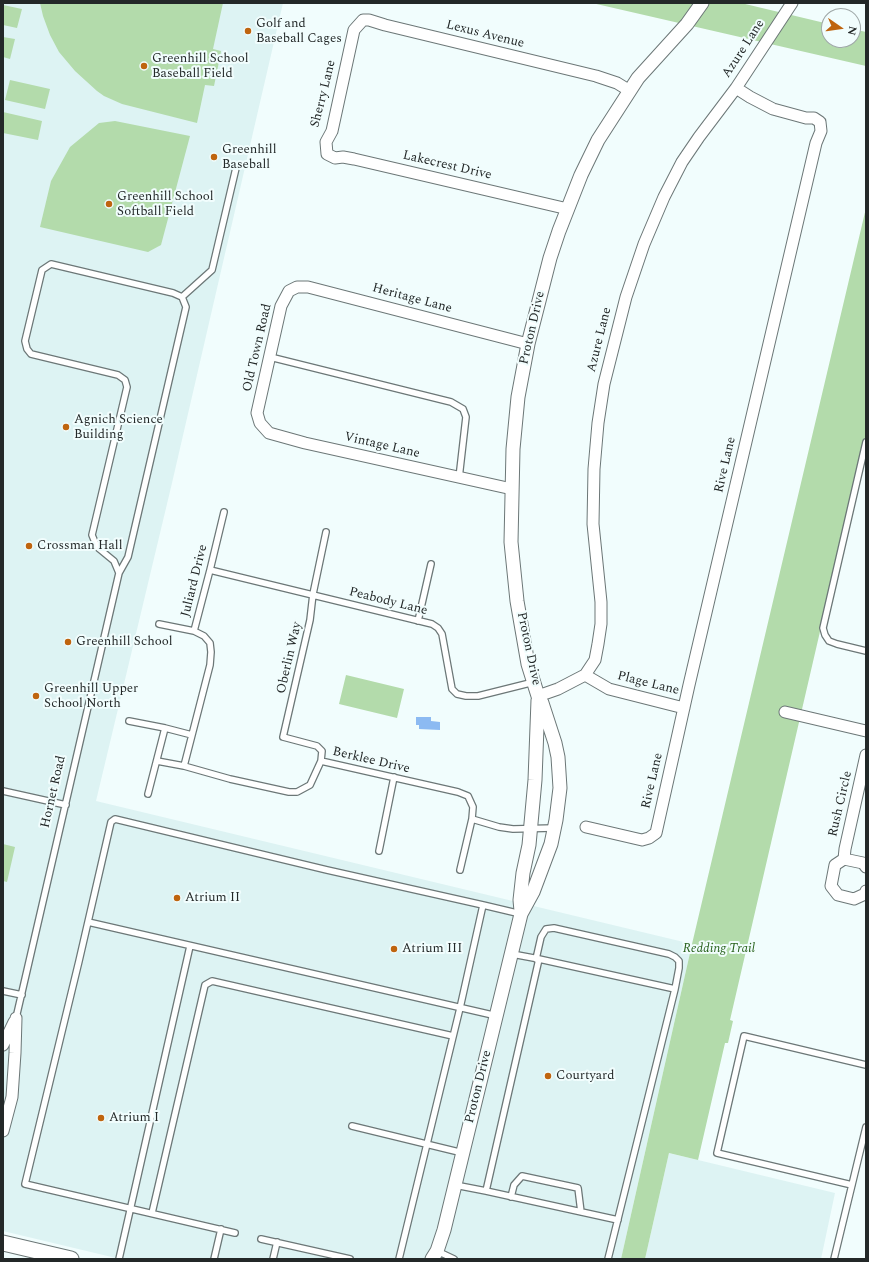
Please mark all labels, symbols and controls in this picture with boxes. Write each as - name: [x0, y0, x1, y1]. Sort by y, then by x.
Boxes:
- north arrow: [821, 8, 861, 48]
- place label: Golf and Baseball Cages: [256, 16, 342, 47]
- street label: Azure Lane: [719, 17, 769, 81]
- street label: Lexus Avenue: [444, 18, 526, 52]
- text: N: [843, 24, 861, 37]
- marker: Golf and Baseball Cages: [243, 26, 253, 36]
- place label: Greenhill School Baseball Field: [152, 51, 249, 82]
- street label: Sherry Lane: [308, 59, 340, 129]
- marker: Greenhill School Baseball Field: [139, 61, 149, 71]
- place label: Greenhill Baseball: [222, 142, 277, 173]
- street label: Lakecrest Drive: [401, 148, 493, 184]
- marker: Greenhill Baseball: [209, 152, 219, 162]
- place label: Greenhill School Softball Field: [117, 189, 214, 220]
- marker: Greenhill School Softball Field: [104, 199, 114, 209]
- street label: Heritage Lane: [370, 281, 454, 317]
- street label: Proton Drive: [517, 290, 549, 366]
- street label: Old Town Road: [240, 302, 276, 394]
- street label: Azure Lane: [584, 306, 616, 374]
- place label: Agnich Science Building: [74, 412, 163, 443]
- marker: Agnich Science Building: [61, 422, 71, 432]
- street label: Vintage Lane: [343, 430, 421, 462]
- street label: Rive Lane: [712, 436, 740, 494]
- place label: Crossman Hall: [37, 538, 122, 554]
- marker: Crossman Hall: [24, 541, 34, 551]
- street label: Juliard Drive: [178, 543, 212, 619]
- street label: Peabody Lane: [347, 585, 429, 619]
- street label: Proton Drive: [513, 611, 543, 687]
- street label: Oberlin Way: [274, 621, 306, 695]
- place label: Greenhill School: [76, 634, 173, 650]
- marker: Greenhill School: [63, 637, 73, 647]
- street label: Plage Lane: [615, 669, 681, 699]
- place label: Greenhill Upper School North: [44, 681, 138, 712]
- marker: Greenhill Upper School North: [31, 691, 41, 701]
- street label: Berklee Drive: [331, 745, 411, 777]
- street label: Rive Lane: [639, 752, 667, 810]
- street label: Hornet Road: [38, 754, 70, 830]
- street label: Rush Circle: [826, 769, 856, 839]
- place label: Atrium II: [185, 890, 240, 906]
- marker: Atrium II: [172, 893, 182, 903]
- place label: Atrium III: [402, 941, 462, 957]
- park label: Redding Trail: [683, 941, 755, 957]
- marker: Atrium III: [389, 944, 399, 954]
- street label: Proton Drive: [462, 1049, 496, 1125]
- place label: Courtyard: [556, 1068, 615, 1084]
- marker: Courtyard: [543, 1071, 553, 1081]
- place label: Atrium I: [109, 1110, 159, 1126]
- marker: Atrium I: [96, 1113, 106, 1123]

